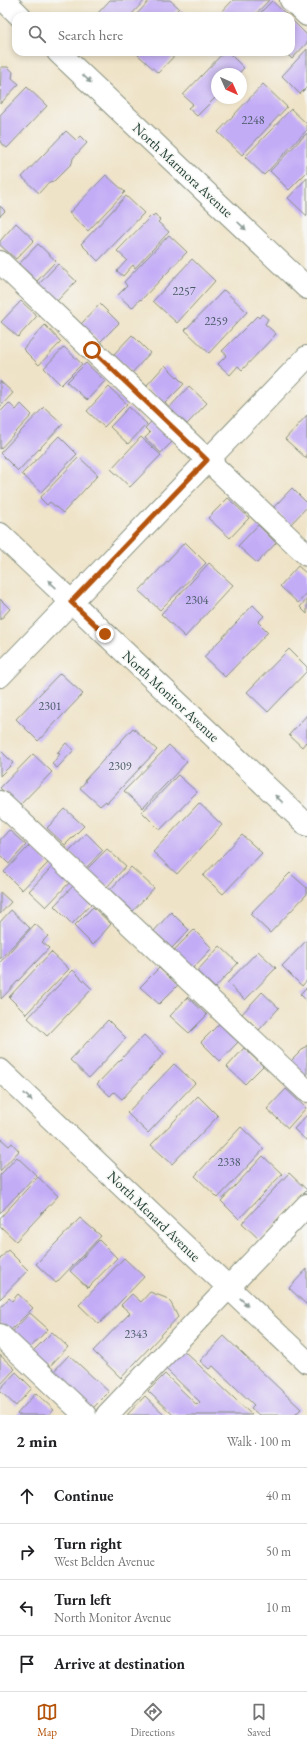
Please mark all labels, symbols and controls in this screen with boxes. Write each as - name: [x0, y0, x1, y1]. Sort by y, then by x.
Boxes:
- search box: [12, 12, 295, 56]
- icon: search: [26, 23, 48, 45]
- text: Search here: [58, 25, 123, 44]
- north arrow: [211, 68, 247, 104]
- one-way arrow: [82, 74, 92, 84]
- house number: 2248: [241, 112, 265, 128]
- street label: North Marmora Avenue: [129, 119, 237, 222]
- one-way arrow: [237, 221, 247, 231]
- house number: 2257: [172, 283, 196, 299]
- house number: 2259: [204, 313, 228, 329]
- route start: [83, 341, 101, 359]
- one-way arrow: [47, 579, 57, 589]
- house number: 2304: [185, 592, 209, 608]
- route end: [96, 625, 114, 643]
- street label: North Monitor Avenue: [119, 646, 224, 746]
- house number: 2301: [38, 698, 62, 714]
- house number: 2309: [108, 758, 132, 774]
- one-way arrow: [274, 794, 284, 803]
- one-way arrow: [23, 1092, 33, 1102]
- house number: 2338: [217, 1154, 241, 1170]
- street label: North Menard Avenue: [104, 1167, 205, 1265]
- one-way arrow: [239, 1297, 249, 1307]
- house number: 2343: [124, 1326, 148, 1342]
- text: 2 min: [16, 1430, 57, 1452]
- text: Walk · 100 m: [227, 1433, 291, 1450]
- icon: ahead: [16, 1485, 38, 1507]
- text: Continue: [54, 1486, 114, 1505]
- text: 40 m: [266, 1487, 291, 1504]
- text: Turn right: [54, 1534, 122, 1553]
- icon: right: [16, 1541, 38, 1563]
- text: 50 m: [266, 1543, 291, 1560]
- text: West Belden Avenue: [54, 1553, 155, 1570]
- text: Turn left: [54, 1590, 111, 1609]
- icon: left: [16, 1597, 38, 1619]
- text: 10 m: [266, 1599, 291, 1616]
- text: North Monitor Avenue: [54, 1609, 171, 1626]
- icon: arrive: [16, 1653, 38, 1675]
- text: Arrive at destination: [54, 1654, 185, 1673]
- tab: Map: [36, 1701, 58, 1739]
- tab: Directions: [131, 1701, 175, 1739]
- tab: Saved: [247, 1701, 271, 1739]

